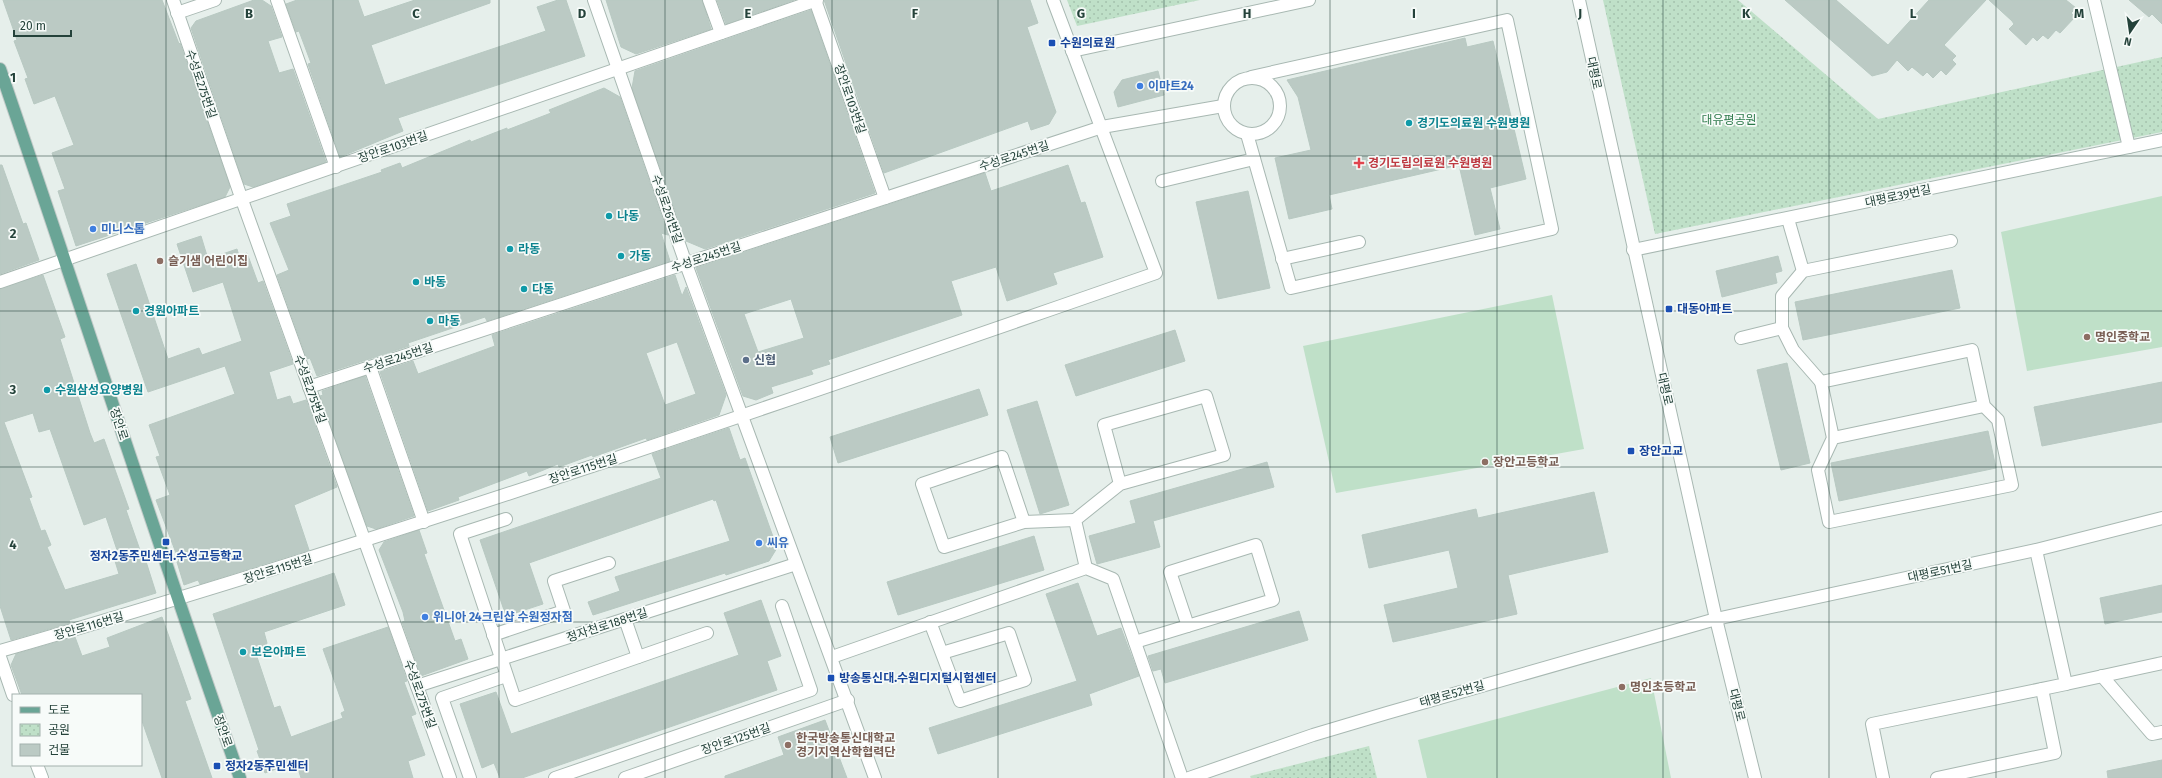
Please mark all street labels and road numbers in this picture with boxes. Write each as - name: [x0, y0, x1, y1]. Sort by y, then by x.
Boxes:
- street label: 수성로275번길: [183, 48, 219, 120]
- street label: 대평로: [1584, 55, 1604, 91]
- street label: 장안로103번길: [832, 62, 868, 136]
- street label: 장안로103번길: [356, 129, 430, 165]
- street label: 수성로245번길: [977, 138, 1051, 174]
- street label: 수성로261번길: [649, 173, 685, 245]
- street label: 대평로39번길: [1864, 182, 1932, 210]
- street label: 수성로245번길: [669, 239, 743, 275]
- street label: 수성로245번길: [361, 340, 435, 376]
- street label: 수성로275번길: [291, 353, 329, 425]
- street label: 대평로: [1654, 371, 1676, 407]
- street label: 장안로: [107, 406, 131, 442]
- street label: 장안로115번길: [547, 451, 619, 487]
- street label: 장안로115번길: [242, 552, 314, 586]
- street label: 대평로51번길: [1906, 557, 1974, 585]
- street label: 정자천로188번길: [565, 605, 649, 645]
- street label: 장안로116번길: [53, 609, 125, 643]
- street label: 수성로275번길: [401, 658, 439, 730]
- street label: 태평로52번길: [1418, 678, 1486, 710]
- street label: 대평로: [1726, 687, 1748, 723]
- street label: 장안로: [211, 713, 235, 749]
- street label: 장안로125번길: [700, 721, 772, 757]

